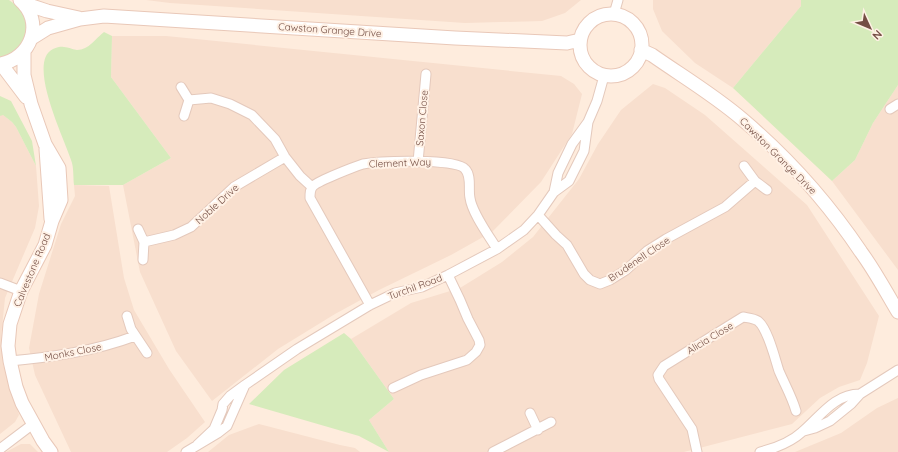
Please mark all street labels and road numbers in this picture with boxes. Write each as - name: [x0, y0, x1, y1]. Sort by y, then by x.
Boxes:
- street label: Cawston Grange Drive: [278, 20, 382, 40]
- street label: Saxon Close: [413, 89, 431, 146]
- street label: Cawston Grange Drive: [737, 115, 819, 197]
- street label: Clement Way: [369, 155, 431, 171]
- street label: Noble Drive: [193, 181, 242, 227]
- street label: Calvestone Road: [11, 231, 53, 309]
- street label: Brudenell Close: [606, 233, 673, 284]
- street label: Turchil Road: [386, 271, 444, 303]
- street label: Alicia Close: [684, 319, 736, 357]
- street label: Monks Close: [43, 340, 103, 364]

